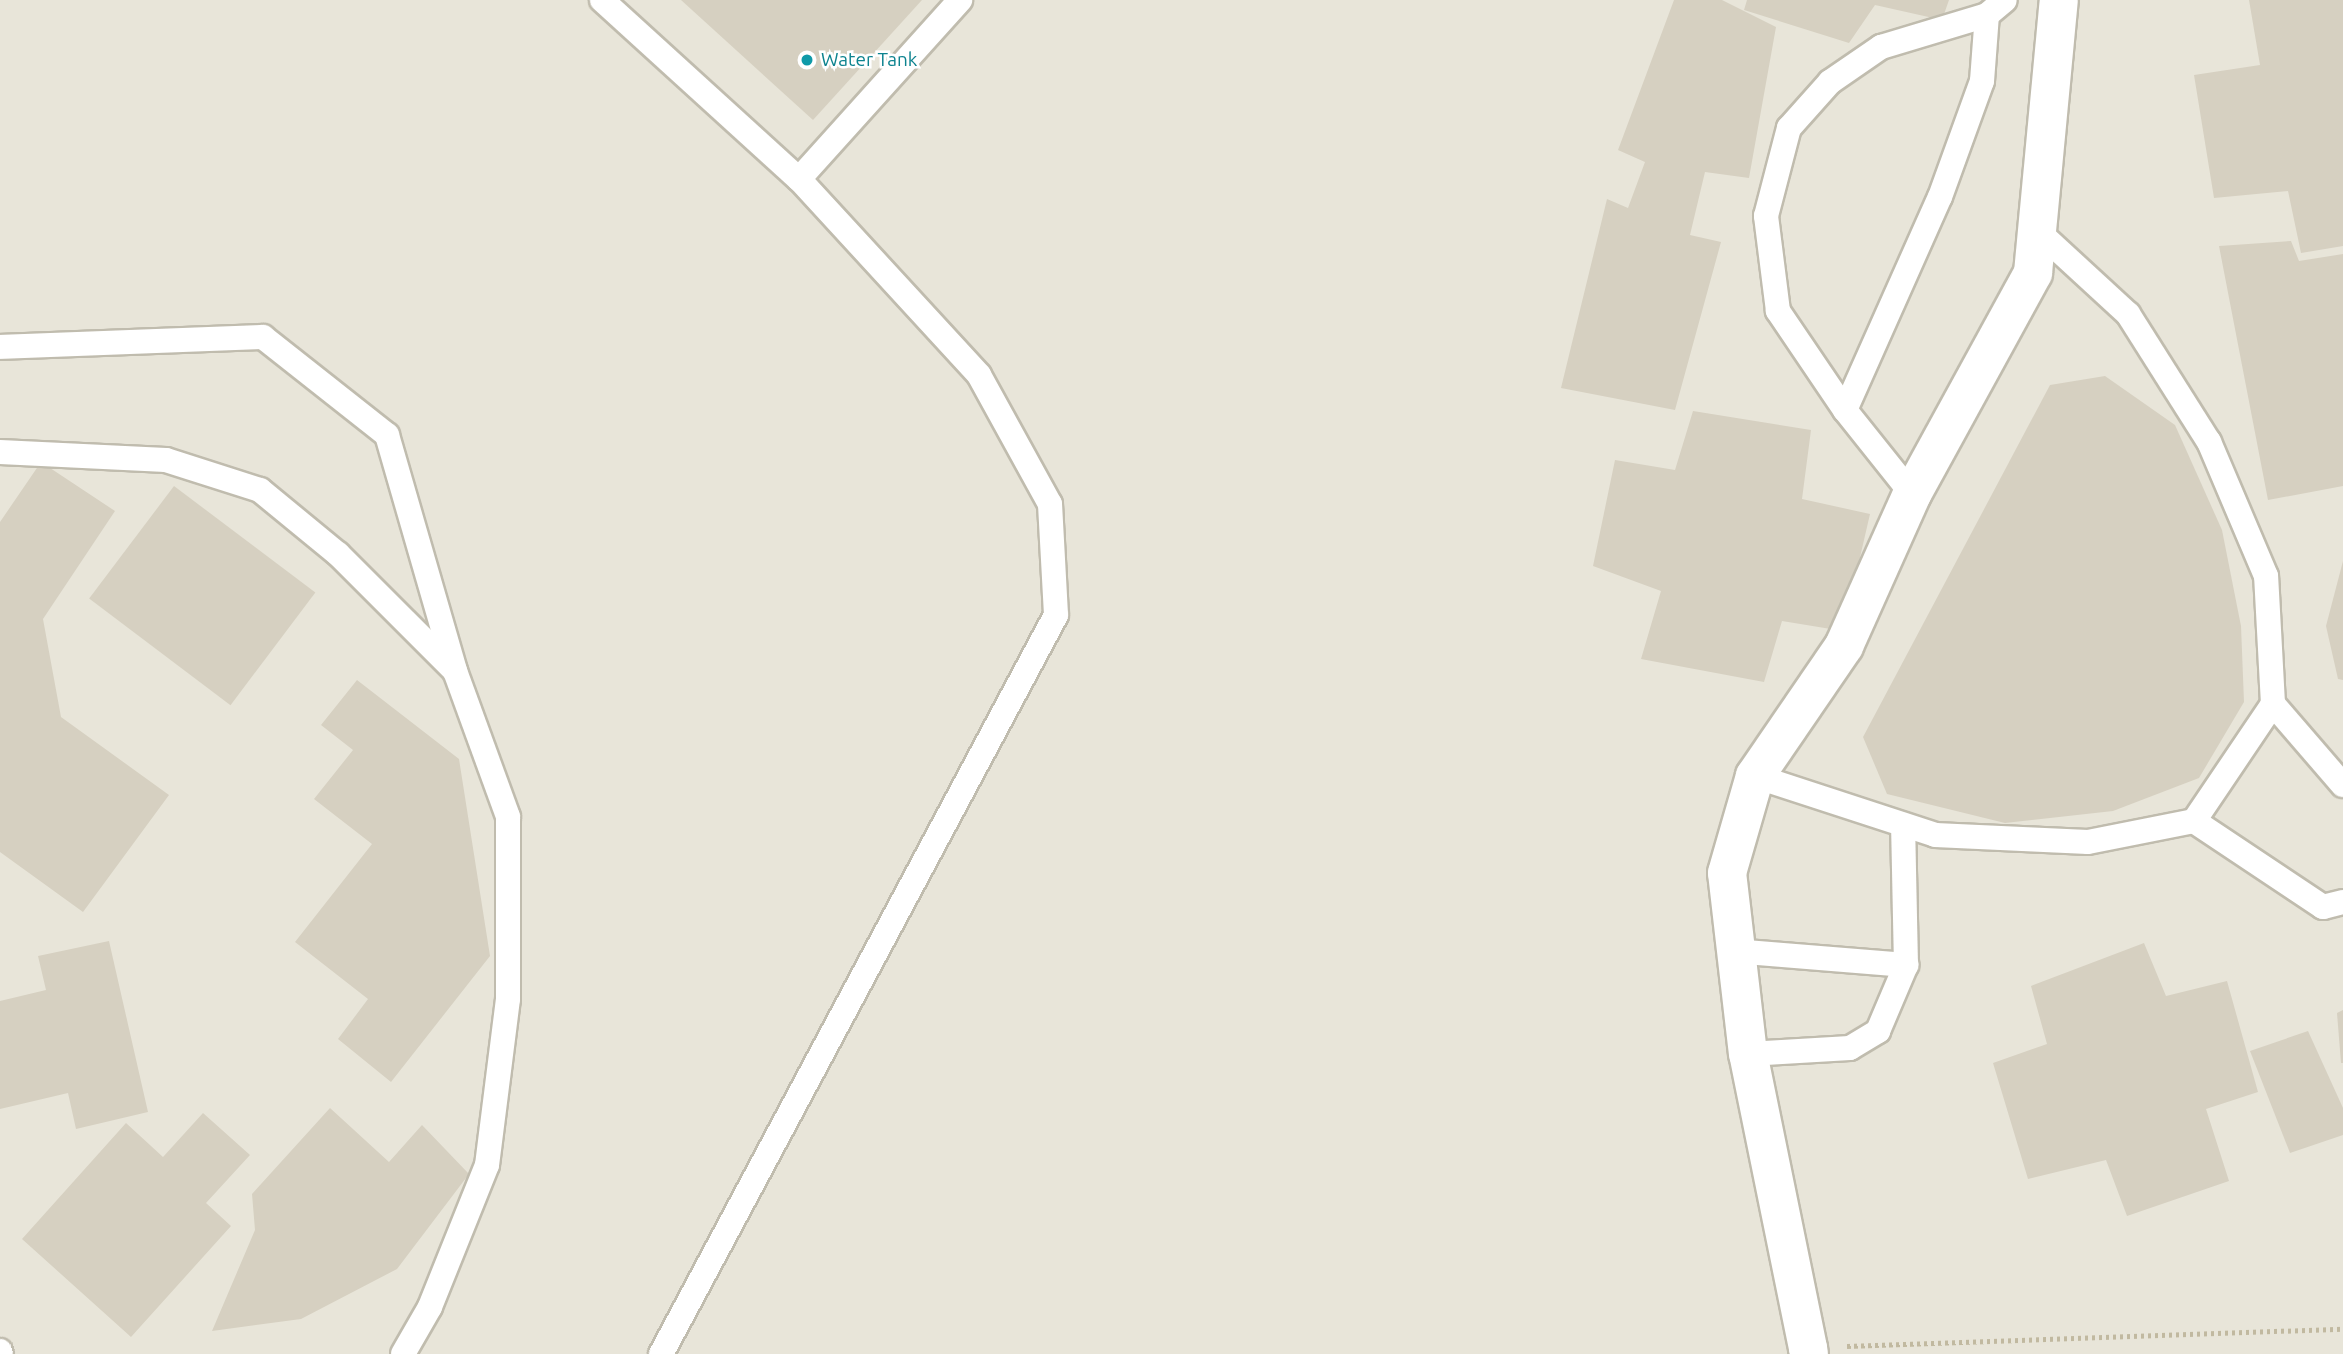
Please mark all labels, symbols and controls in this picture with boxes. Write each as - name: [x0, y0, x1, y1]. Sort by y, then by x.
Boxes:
- place label: Water Tank: [821, 49, 917, 71]
- marker: Water Tank: [799, 52, 815, 68]

